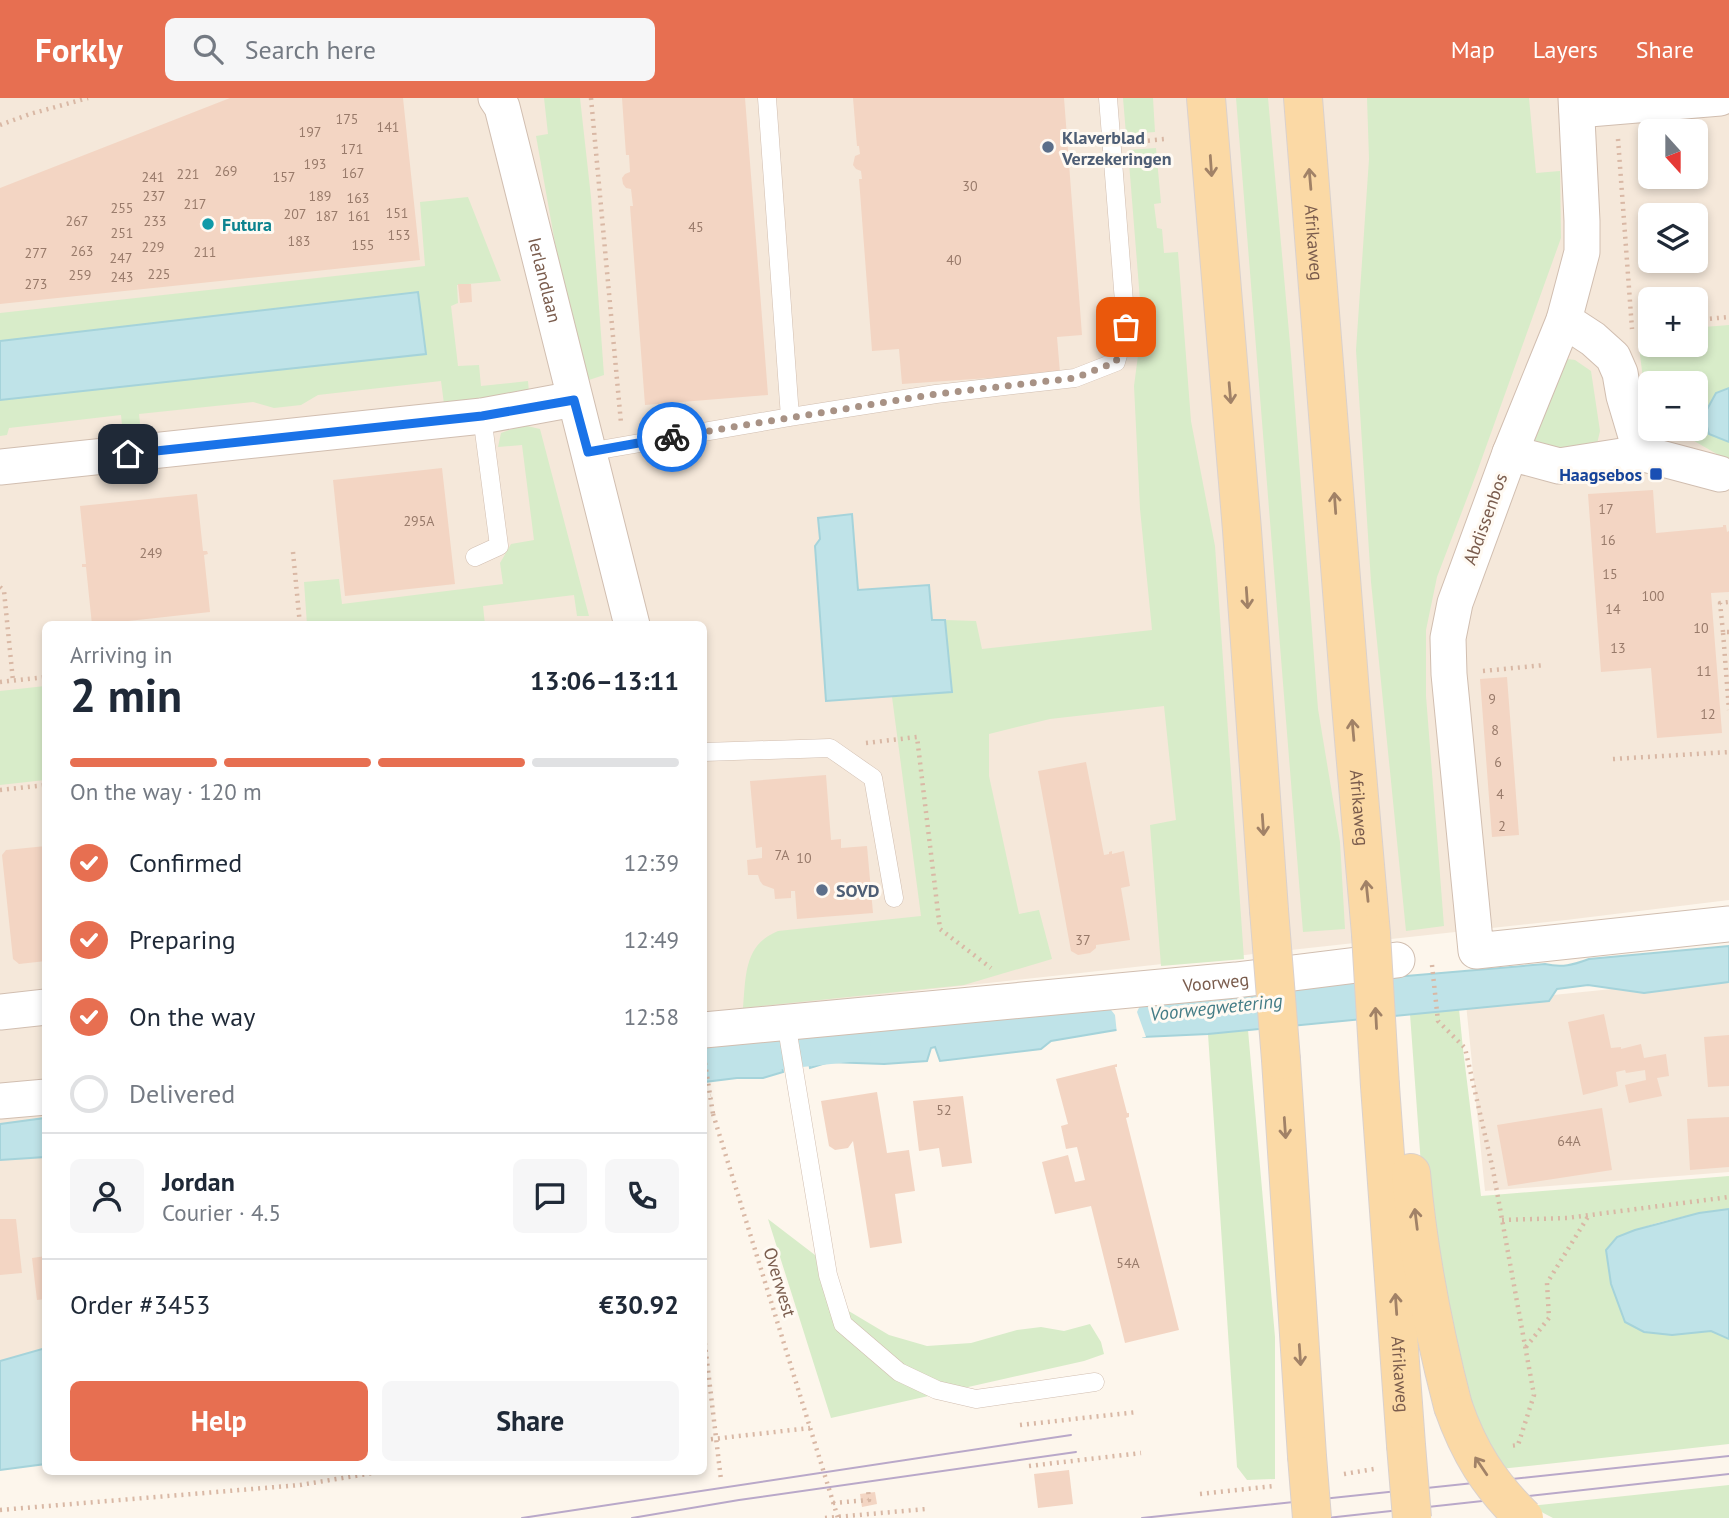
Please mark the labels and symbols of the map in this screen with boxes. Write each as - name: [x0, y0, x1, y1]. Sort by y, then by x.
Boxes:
- house number: 175: [336, 110, 358, 128]
- house number: 141: [377, 118, 399, 136]
- north arrow: [1638, 119, 1708, 189]
- house number: 197: [299, 123, 321, 141]
- place label: Klaverblad Verzekeringen: [1061, 126, 1172, 170]
- marker: Klaverblad Verzekeringen: [1040, 139, 1056, 155]
- house number: 171: [341, 140, 363, 158]
- one-way arrow: [1205, 154, 1218, 177]
- house number: 193: [304, 155, 326, 173]
- house number: 269: [215, 162, 237, 180]
- house number: 167: [342, 164, 364, 182]
- house number: 221: [177, 165, 199, 183]
- house number: 241: [142, 168, 164, 186]
- house number: 157: [273, 168, 295, 186]
- one-way arrow: [1303, 168, 1316, 191]
- house number: 30: [962, 177, 978, 195]
- house number: 237: [143, 187, 165, 205]
- house number: 189: [309, 187, 331, 205]
- house number: 163: [347, 189, 369, 207]
- house number: 217: [184, 195, 206, 213]
- house number: 255: [111, 199, 133, 217]
- house number: 151: [386, 204, 408, 222]
- street label: Afrikaweg: [1300, 204, 1329, 282]
- house number: 207: [284, 205, 306, 223]
- house number: 187: [316, 207, 338, 225]
- house number: 161: [348, 207, 370, 225]
- house number: 267: [66, 212, 88, 230]
- house number: 233: [144, 212, 166, 230]
- place label: Futura: [222, 213, 272, 236]
- marker: Futura: [200, 216, 216, 232]
- house number: 45: [688, 218, 704, 236]
- house number: 251: [111, 224, 133, 242]
- house number: 153: [388, 226, 410, 244]
- house number: 183: [288, 232, 310, 250]
- street label: Ierlandlaan: [524, 235, 567, 325]
- house number: 155: [352, 236, 374, 254]
- house number: 229: [142, 238, 164, 256]
- house number: 263: [71, 242, 93, 260]
- house number: 211: [194, 243, 216, 261]
- house number: 277: [25, 244, 47, 262]
- house number: 247: [110, 249, 132, 267]
- house number: 40: [946, 251, 962, 269]
- house number: 225: [148, 265, 170, 283]
- house number: 259: [69, 266, 91, 284]
- house number: 243: [111, 268, 133, 286]
- house number: 273: [25, 275, 47, 293]
- pin: [1096, 297, 1156, 357]
- one-way arrow: [1224, 381, 1237, 404]
- courier: [637, 402, 707, 472]
- pin: [98, 424, 158, 484]
- place label: Haagsebos: [1559, 463, 1642, 486]
- marker: Haagsebos: [1648, 466, 1664, 482]
- street label: Abdissenbos: [1458, 470, 1512, 568]
- one-way arrow: [1328, 493, 1341, 515]
- house number: 17: [1598, 500, 1614, 518]
- house number: 295A: [403, 512, 435, 530]
- house number: 16: [1600, 531, 1616, 549]
- house number: 249: [140, 544, 162, 562]
- house number: 15: [1602, 565, 1618, 583]
- one-way arrow: [1241, 586, 1254, 609]
- house number: 100: [1642, 587, 1665, 605]
- house number: 14: [1605, 600, 1621, 618]
- house number: 10: [1693, 619, 1709, 637]
- house number: 13: [1610, 639, 1626, 657]
- house number: 11: [1696, 662, 1712, 680]
- house number: 9: [1488, 690, 1496, 708]
- house number: 12: [1700, 705, 1716, 723]
- one-way arrow: [1346, 719, 1359, 742]
- house number: 8: [1491, 721, 1499, 739]
- house number: 6: [1494, 753, 1502, 771]
- street label: Afrikaweg: [1345, 769, 1375, 847]
- house number: 4: [1496, 785, 1504, 803]
- one-way arrow: [1257, 813, 1270, 836]
- house number: 2: [1498, 817, 1506, 835]
- house number: 7A: [774, 846, 790, 864]
- house number: 10: [796, 849, 812, 867]
- place label: SOVD: [836, 879, 879, 902]
- one-way arrow: [1360, 880, 1373, 902]
- marker: SOVD: [814, 882, 830, 898]
- house number: 37: [1075, 931, 1091, 949]
- street label: Voorweg: [1181, 967, 1250, 997]
- water label: Voorwegwetering: [1148, 988, 1284, 1026]
- one-way arrow: [1369, 1007, 1382, 1030]
- house number: 52: [936, 1101, 952, 1119]
- one-way arrow: [1279, 1116, 1292, 1139]
- house number: 64A: [1557, 1132, 1582, 1150]
- one-way arrow: [1409, 1208, 1422, 1231]
- street label: Overwest: [759, 1244, 801, 1320]
- house number: 54A: [1116, 1254, 1141, 1272]
- one-way arrow: [1389, 1293, 1402, 1315]
- street label: Afrikaweg: [1387, 1335, 1415, 1413]
- one-way arrow: [1294, 1343, 1307, 1366]
- one-way arrow: [1474, 1457, 1488, 1477]

